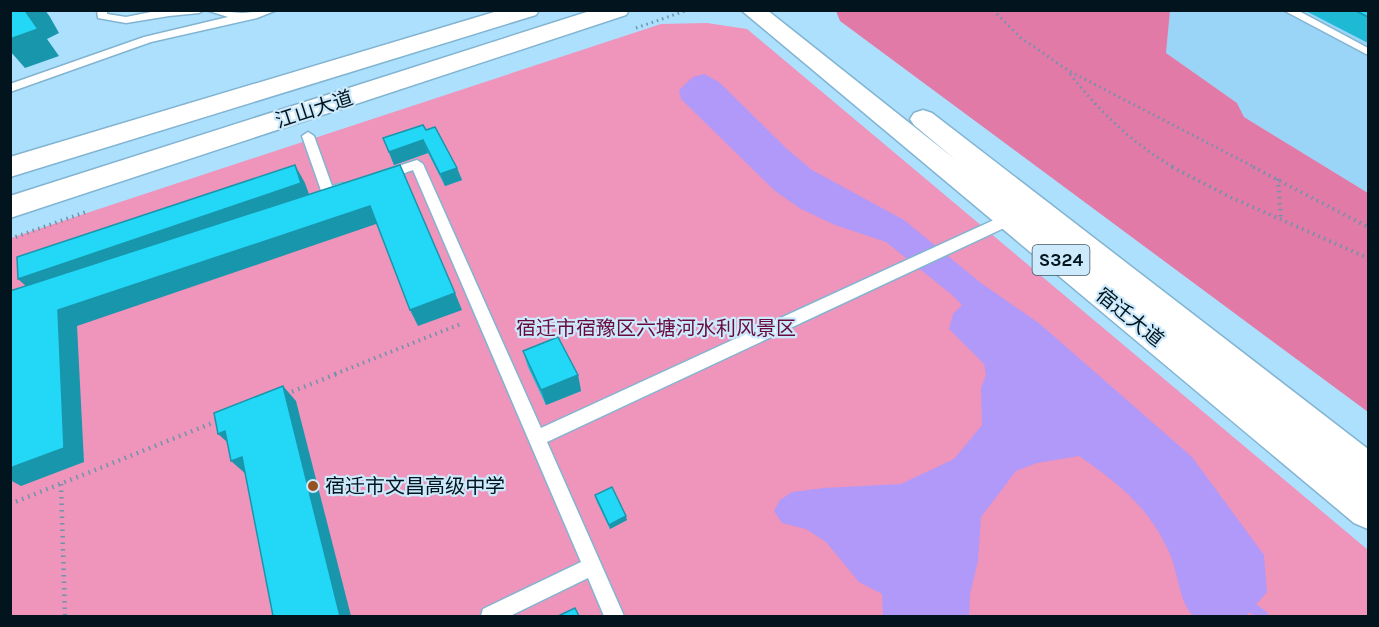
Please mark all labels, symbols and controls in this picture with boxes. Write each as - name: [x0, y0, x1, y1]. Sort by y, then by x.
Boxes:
- street label: 江山大道: [273, 86, 356, 133]
- road number: S324: [1032, 245, 1090, 275]
- street label: 宿迁大道: [1091, 283, 1168, 351]
- park label: 宿迁市宿豫区六塘河水利风景区: [516, 317, 796, 340]
- place label: 宿迁市文昌高级中学: [325, 475, 505, 498]
- marker: 宿迁市文昌高级中学: [306, 479, 320, 493]

